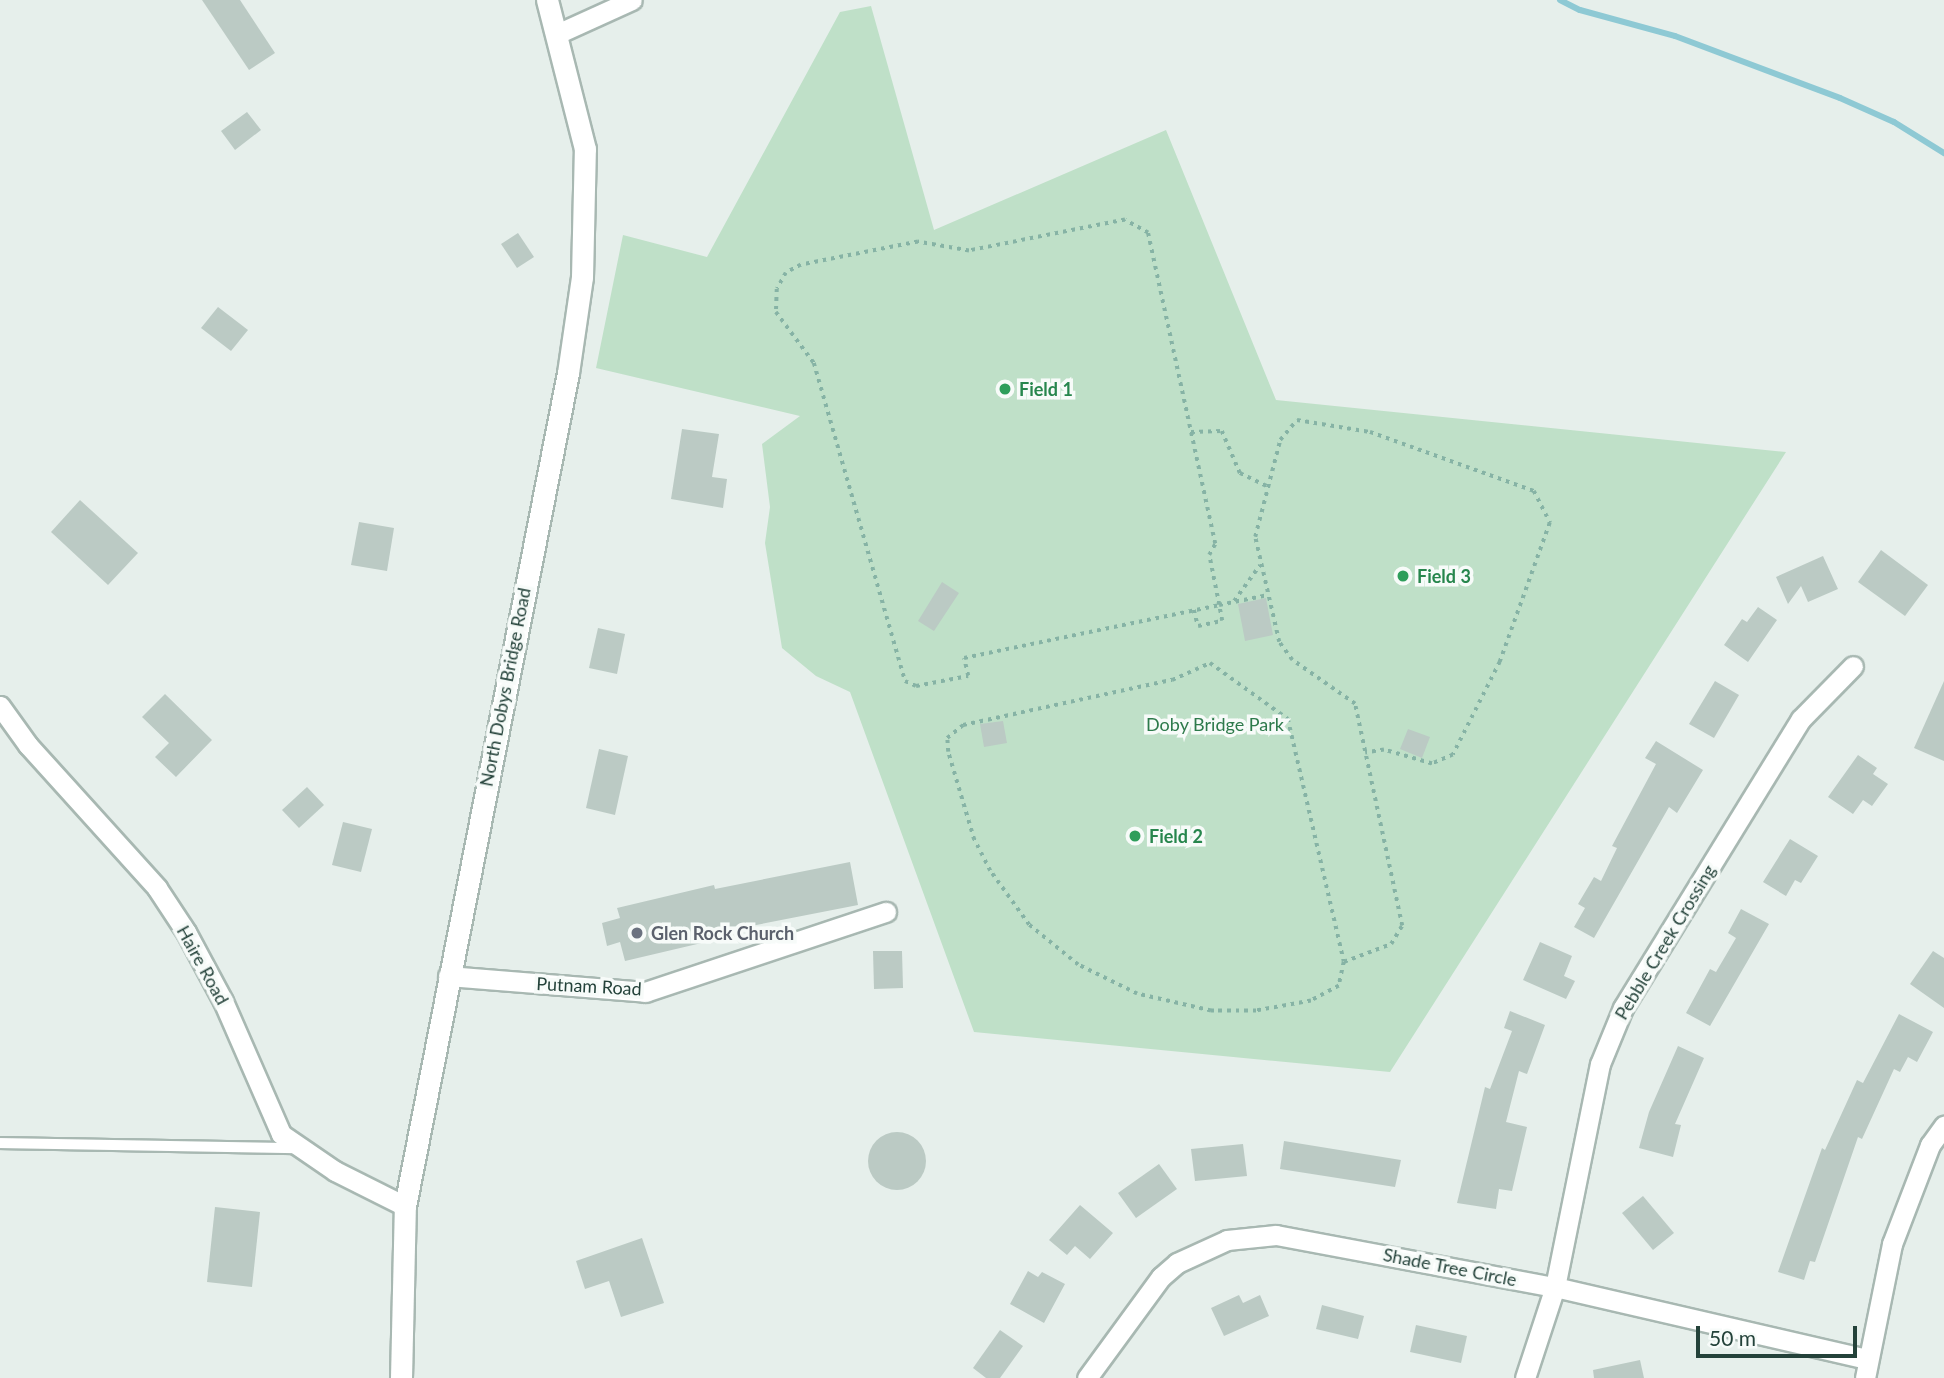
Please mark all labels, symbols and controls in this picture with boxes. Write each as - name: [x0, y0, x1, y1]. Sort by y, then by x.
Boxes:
- place label: Field 1: [1019, 378, 1073, 400]
- marker: Field 1: [997, 381, 1013, 397]
- place label: Field 3: [1417, 565, 1471, 587]
- marker: Field 3: [1395, 568, 1411, 584]
- street label: North Dobys Bridge Road: [475, 586, 535, 788]
- park label: Doby Bridge Park: [1146, 713, 1284, 735]
- place label: Field 2: [1149, 825, 1203, 847]
- marker: Field 2: [1127, 828, 1143, 844]
- street label: Pebble Creek Crossing: [1610, 861, 1720, 1023]
- street label: Haire Road: [172, 922, 234, 1008]
- place label: Glen Rock Church: [651, 922, 794, 944]
- marker: Glen Rock Church: [629, 925, 645, 941]
- street label: Putnam Road: [536, 972, 642, 1000]
- street label: Shade Tree Circle: [1381, 1243, 1519, 1291]
- scale bar: [1699, 1312, 1860, 1356]
- text: 50 m: [1709, 1325, 1756, 1350]

